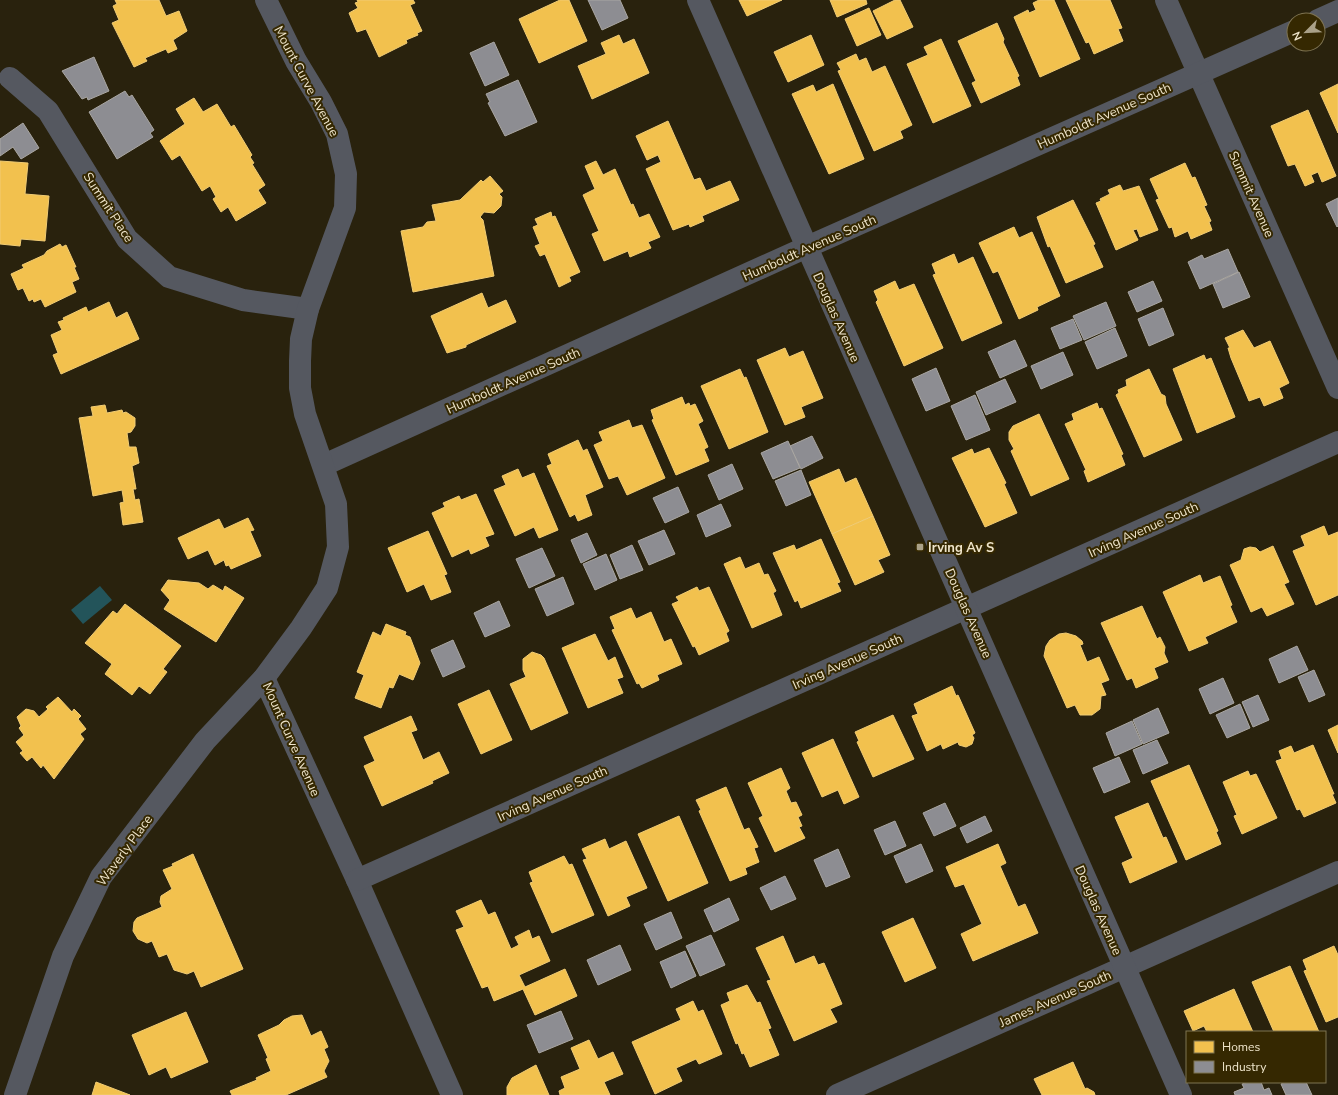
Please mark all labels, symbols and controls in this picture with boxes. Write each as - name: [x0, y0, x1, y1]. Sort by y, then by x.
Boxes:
- north arrow: [1286, 12, 1326, 52]
- street label: Mount Curve Avenue: [269, 23, 343, 140]
- text: N: [1289, 29, 1306, 43]
- street label: Humboldt Avenue South: [1035, 78, 1174, 154]
- street label: Summit Avenue: [1224, 148, 1278, 240]
- street label: Summit Place: [79, 169, 138, 246]
- street label: Humboldt Avenue South: [740, 210, 879, 286]
- street label: Douglas Avenue: [808, 270, 864, 365]
- street label: Humboldt Avenue South: [444, 343, 583, 419]
- street label: Irving Avenue South: [1086, 498, 1201, 562]
- place label: Irving Av S: [928, 539, 994, 557]
- marker: Irving Av S: [915, 542, 925, 552]
- street label: Douglas Avenue: [940, 566, 996, 661]
- street label: Irving Avenue South: [790, 630, 905, 694]
- street label: Mount Curve Avenue: [258, 680, 324, 799]
- street label: Irving Avenue South: [495, 762, 610, 826]
- street label: Waverly Place: [93, 811, 157, 890]
- street label: Douglas Avenue: [1070, 863, 1126, 958]
- street label: James Avenue South: [996, 966, 1114, 1032]
- legend: [1186, 1031, 1326, 1083]
- text: Homes: [1222, 1039, 1260, 1055]
- text: Industry: [1222, 1059, 1267, 1075]

